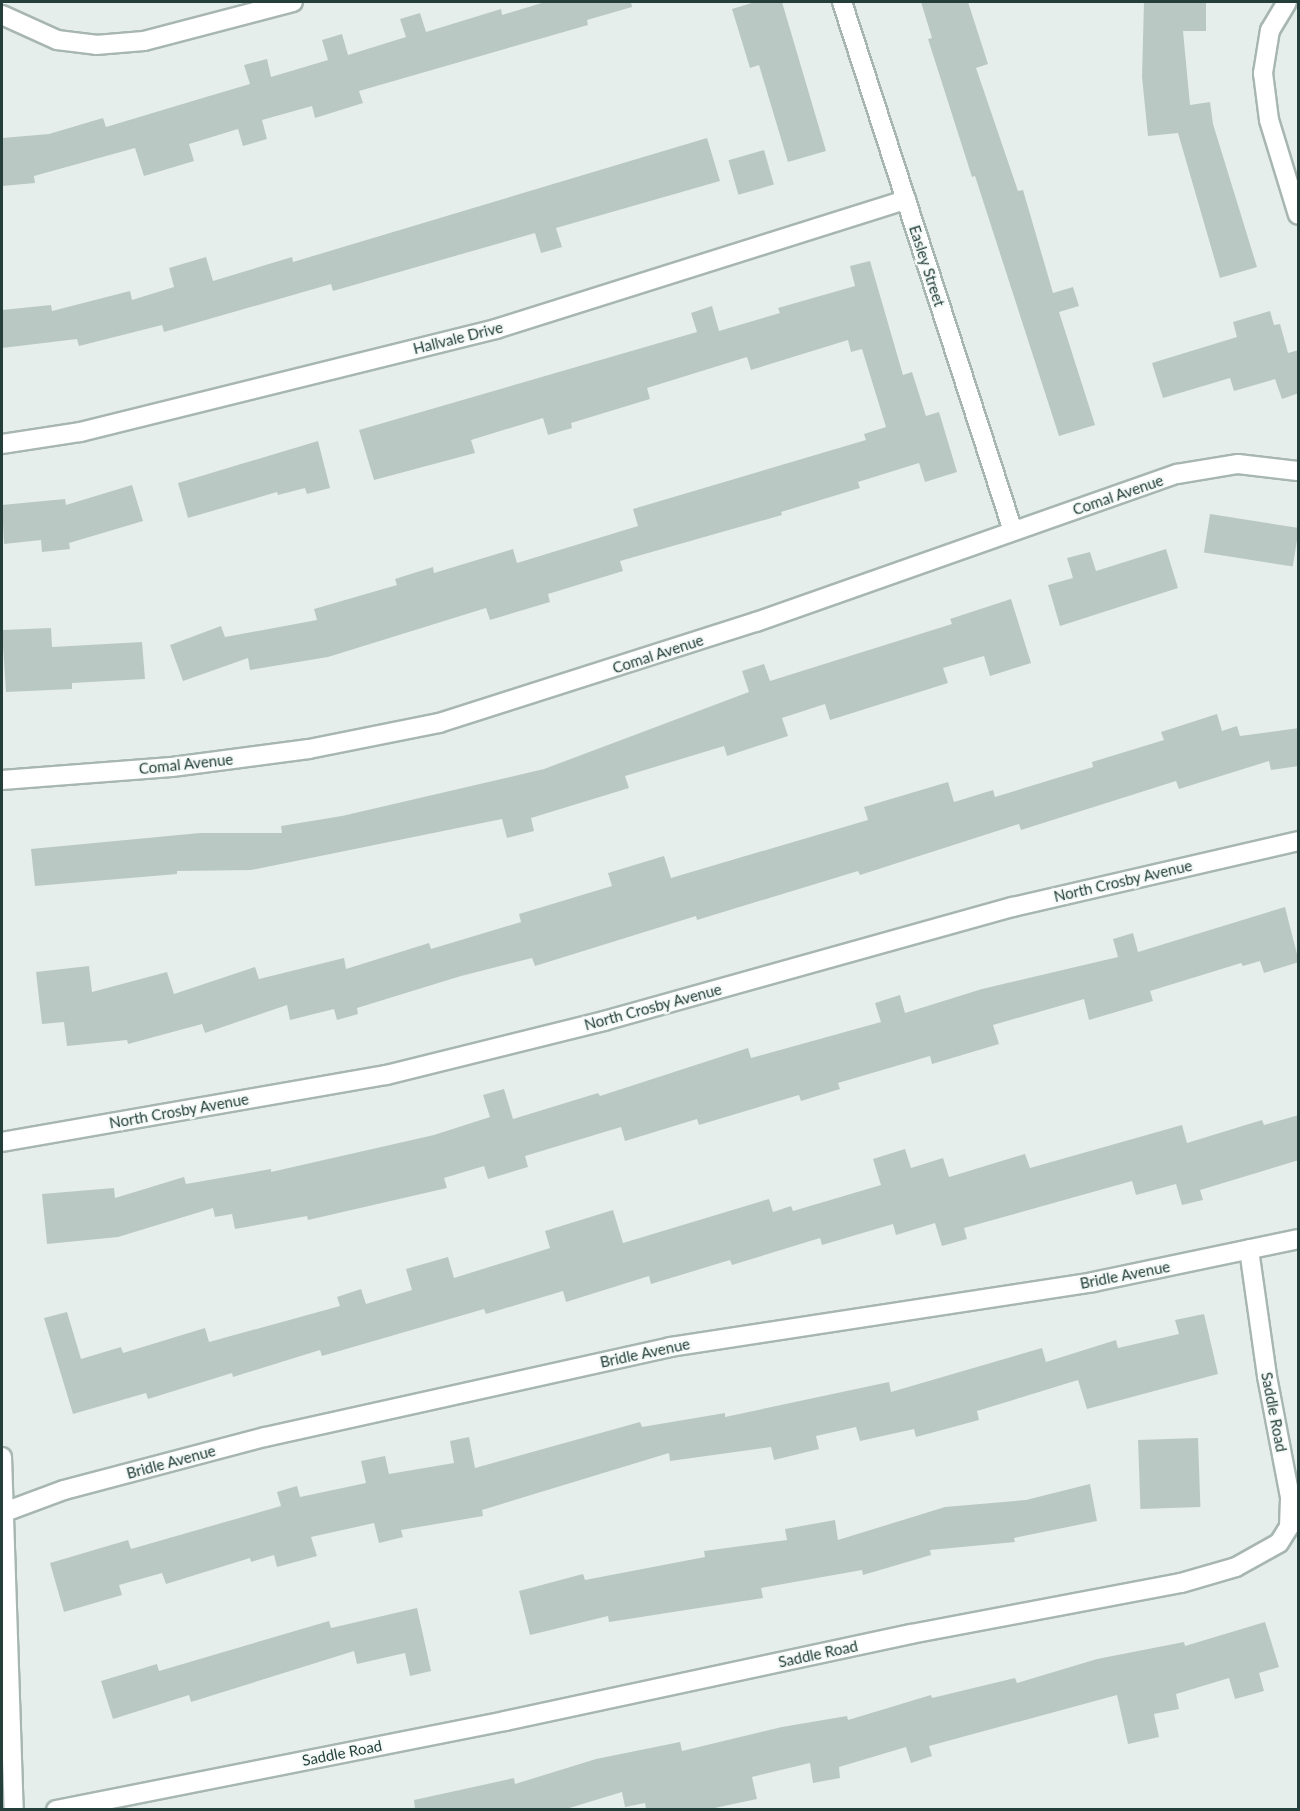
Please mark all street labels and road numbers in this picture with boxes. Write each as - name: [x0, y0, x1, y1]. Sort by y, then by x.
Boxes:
- street label: Easley Street: [905, 223, 949, 309]
- street label: Hallvale Drive: [411, 318, 505, 358]
- street label: Comal Avenue: [1070, 471, 1166, 519]
- street label: Comal Avenue: [610, 631, 706, 677]
- street label: Comal Avenue: [138, 750, 234, 778]
- street label: North Crosby Avenue: [1052, 856, 1194, 906]
- street label: North Crosby Avenue: [582, 980, 724, 1034]
- street label: North Crosby Avenue: [107, 1090, 251, 1132]
- street label: Bridle Avenue: [1078, 1257, 1172, 1293]
- street label: Bridle Avenue: [598, 1335, 692, 1371]
- street label: Saddle Road: [1257, 1371, 1291, 1453]
- street label: Bridle Avenue: [124, 1441, 218, 1483]
- street label: Saddle Road: [777, 1637, 859, 1671]
- street label: Saddle Road: [301, 1736, 383, 1770]

